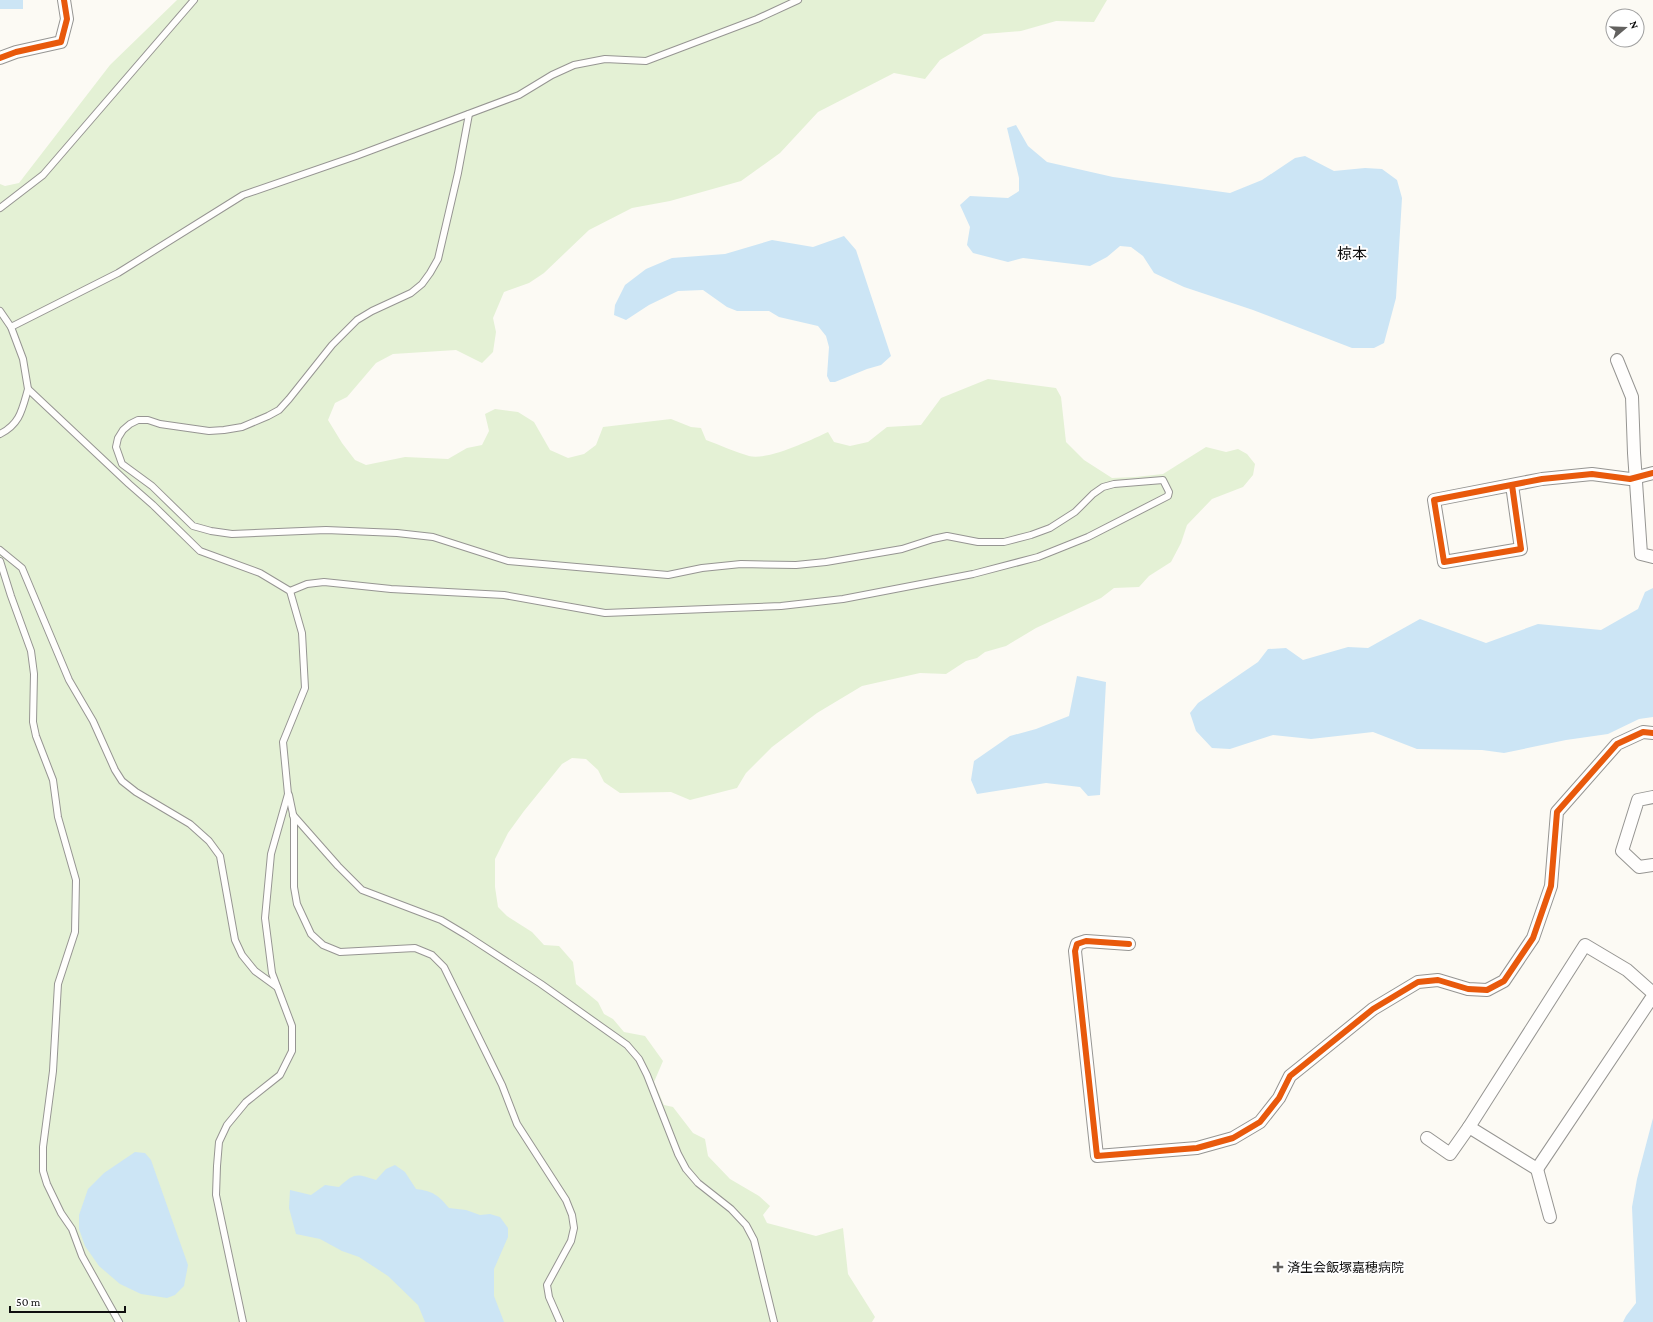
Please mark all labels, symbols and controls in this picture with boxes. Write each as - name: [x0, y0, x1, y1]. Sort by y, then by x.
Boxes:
- north arrow: [1605, 8, 1645, 48]
- text: N: [1628, 19, 1642, 31]
- district label: 椋本: [1337, 246, 1367, 262]
- place label: 済生会飯塚嘉穂病院: [1287, 1260, 1404, 1275]
- marker: 済生会飯塚嘉穂病院: [1272, 1261, 1284, 1273]
- scale bar: [10, 1288, 125, 1314]
- text: 50 m: [16, 1295, 41, 1309]

